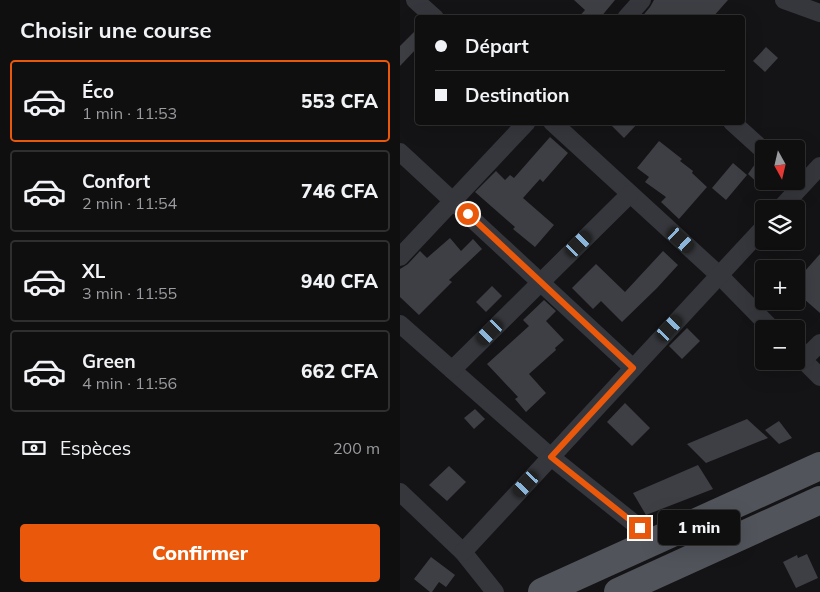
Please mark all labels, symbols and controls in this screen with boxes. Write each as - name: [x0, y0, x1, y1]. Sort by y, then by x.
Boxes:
- text: Choisir une course: [20, 16, 212, 44]
- text: Départ: [465, 34, 529, 58]
- icon: car: [22, 79, 67, 124]
- text: Éco: [82, 79, 114, 103]
- text: Destination: [465, 83, 570, 107]
- text: 553 CFA: [301, 89, 378, 113]
- text: 1 min · 11:53: [82, 103, 177, 123]
- north arrow: [755, 140, 805, 190]
- map controls: [755, 140, 805, 370]
- icon: car: [22, 169, 67, 214]
- text: Confort: [82, 169, 150, 193]
- text: 746 CFA: [301, 179, 378, 203]
- text: 2 min · 11:54: [82, 193, 177, 213]
- button: layers: [755, 200, 805, 250]
- route start: [457, 203, 479, 225]
- car: [664, 224, 697, 256]
- car: [563, 228, 594, 260]
- icon: car: [22, 259, 67, 304]
- text: XL: [82, 259, 105, 283]
- button: +: [755, 260, 805, 310]
- text: 940 CFA: [301, 269, 378, 293]
- text: 3 min · 11:55: [82, 283, 177, 303]
- car: [654, 312, 685, 344]
- car: [474, 316, 505, 348]
- button: −: [755, 320, 805, 370]
- icon: car: [22, 349, 67, 394]
- text: Green: [82, 349, 136, 373]
- text: 662 CFA: [301, 359, 378, 383]
- text: 4 min · 11:56: [82, 373, 177, 393]
- icon: cash: [20, 434, 48, 462]
- text: Espèces: [60, 436, 131, 460]
- text: 200 m: [333, 438, 380, 458]
- car: [510, 468, 541, 500]
- callout: 1 min: [658, 510, 740, 546]
- route end: [629, 517, 651, 539]
- text: 1 min: [678, 517, 720, 537]
- button: Confirmer: [20, 524, 380, 582]

